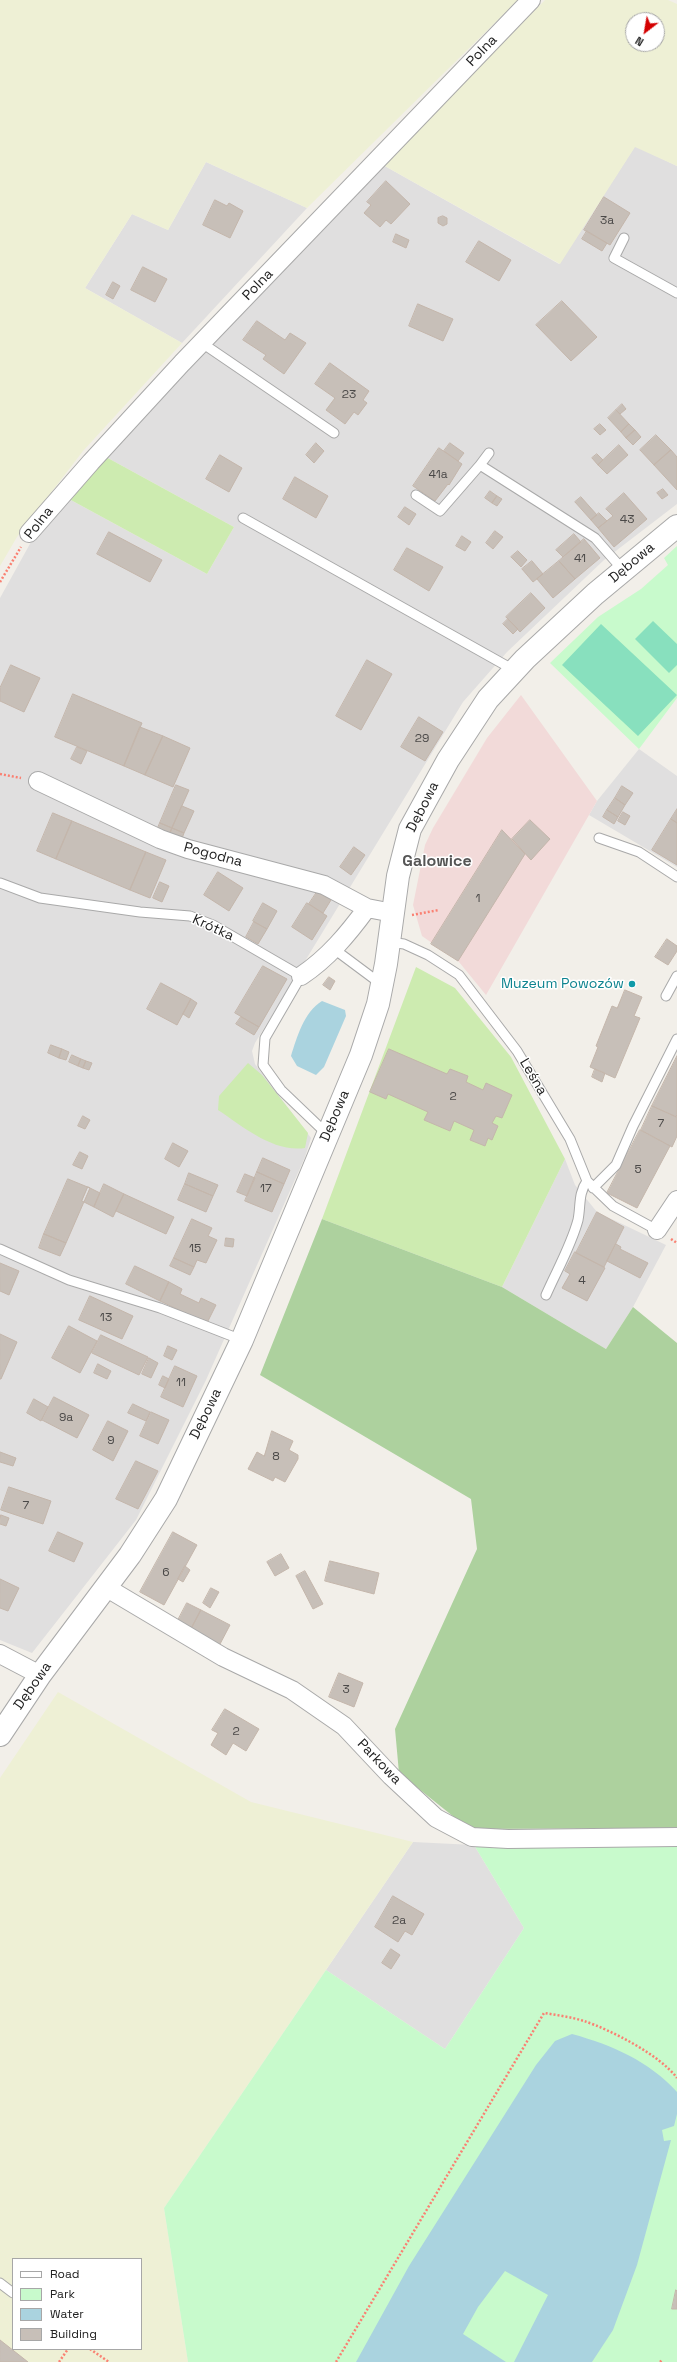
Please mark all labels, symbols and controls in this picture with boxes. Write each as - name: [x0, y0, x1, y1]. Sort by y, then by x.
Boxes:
- north arrow: [625, 12, 665, 52]
- street label: Polna: [463, 32, 501, 70]
- text: N: [633, 34, 646, 49]
- house number: 3a: [600, 214, 614, 228]
- street label: Polna: [239, 266, 277, 304]
- house number: 23: [342, 388, 356, 402]
- house number: 41a: [428, 468, 448, 482]
- street label: Polna: [21, 503, 57, 543]
- house number: 43: [620, 513, 634, 527]
- street label: Dębowa: [606, 539, 658, 587]
- house number: 41: [574, 552, 586, 566]
- house number: 29: [415, 732, 429, 746]
- street label: Dębowa: [403, 779, 443, 835]
- street label: Pogodna: [182, 839, 244, 871]
- district label: Galowice: [402, 852, 472, 872]
- house number: 1: [475, 892, 481, 906]
- street label: Krótka: [190, 911, 236, 945]
- place label: Muzeum Powozów: [501, 976, 624, 992]
- marker: Muzeum Powozów: [627, 979, 637, 989]
- street label: Leśna: [516, 1056, 550, 1098]
- street label: Dębowa: [317, 1088, 353, 1144]
- house number: 2: [449, 1090, 457, 1104]
- house number: 7: [658, 1117, 664, 1131]
- house number: 5: [634, 1163, 642, 1177]
- house number: 17: [260, 1182, 272, 1196]
- house number: 15: [189, 1242, 201, 1256]
- house number: 4: [578, 1274, 586, 1288]
- house number: 13: [100, 1311, 112, 1325]
- house number: 11: [176, 1376, 186, 1390]
- street label: Dębowa: [187, 1386, 225, 1442]
- house number: 9a: [59, 1411, 73, 1425]
- house number: 9: [107, 1434, 115, 1448]
- house number: 8: [272, 1450, 280, 1464]
- house number: 7: [23, 1499, 29, 1513]
- house number: 6: [162, 1566, 170, 1580]
- street label: Dębowa: [11, 1659, 55, 1713]
- house number: 3: [342, 1683, 350, 1697]
- house number: 2: [232, 1725, 240, 1739]
- street label: Parkowa: [353, 1736, 405, 1788]
- house number: 2a: [392, 1914, 406, 1928]
- legend: [12, 2258, 142, 2350]
- text: Road: [50, 2266, 79, 2282]
- text: Park: [50, 2286, 75, 2302]
- text: Water: [50, 2306, 84, 2322]
- text: Building: [50, 2326, 97, 2342]

